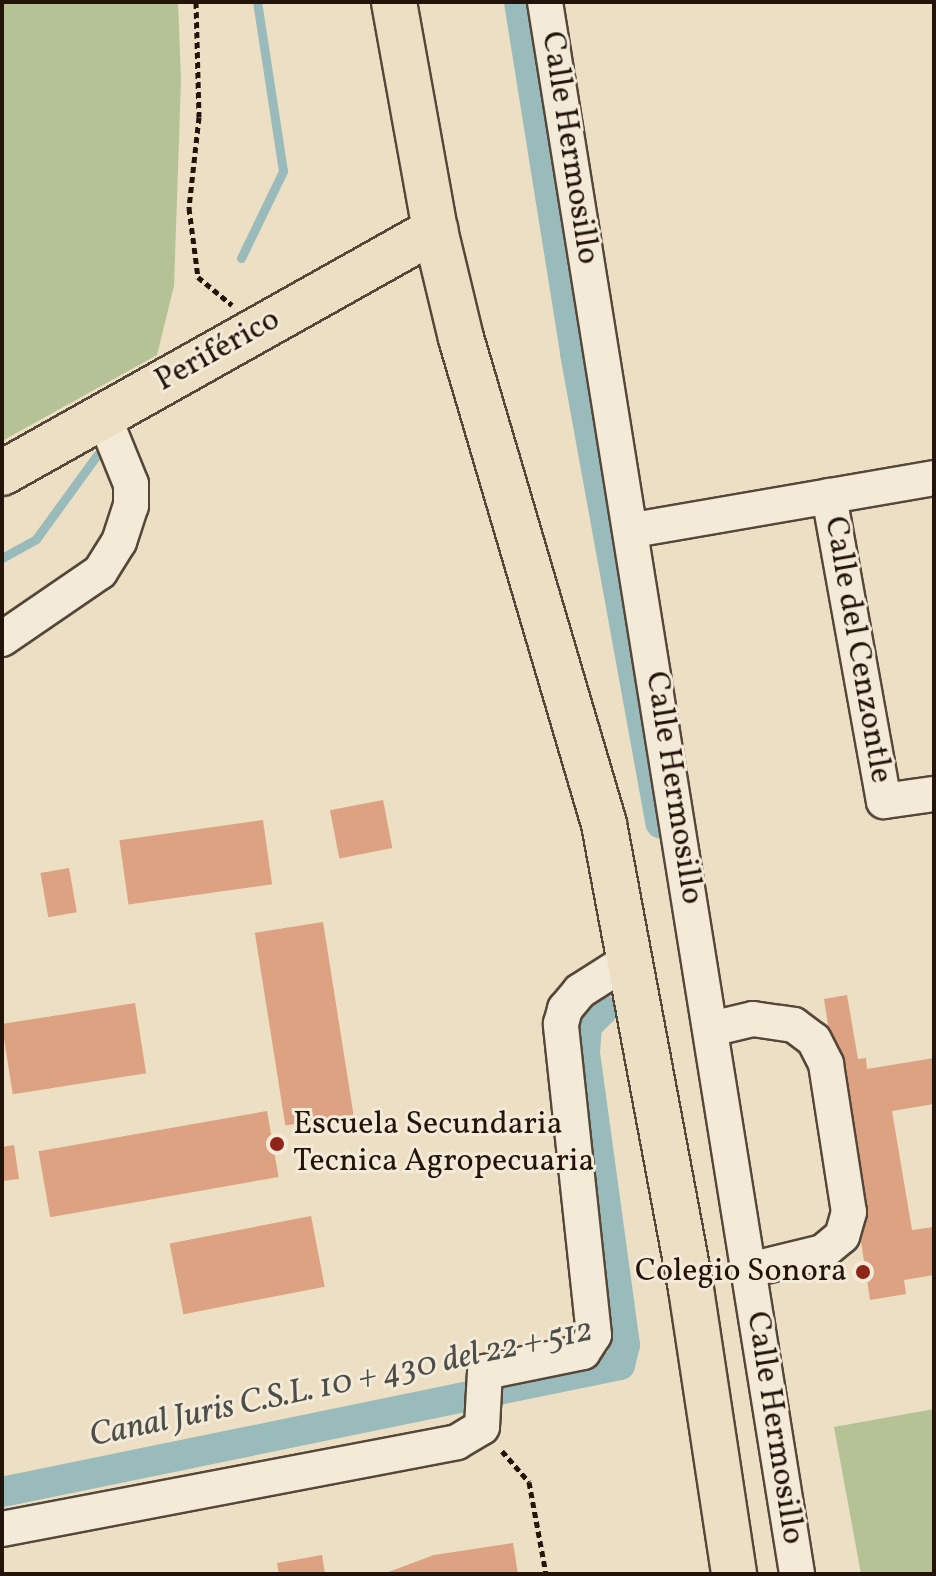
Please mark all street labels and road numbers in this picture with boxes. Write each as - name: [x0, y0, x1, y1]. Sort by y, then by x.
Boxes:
- street label: Calle Hermosillo: [532, 29, 606, 267]
- street label: Periférico: [149, 301, 287, 401]
- street label: Calle del Cenzontle: [815, 514, 899, 786]
- street label: Calle Hermosillo: [636, 669, 710, 907]
- street label: Calle Hermosillo: [737, 1309, 811, 1547]

